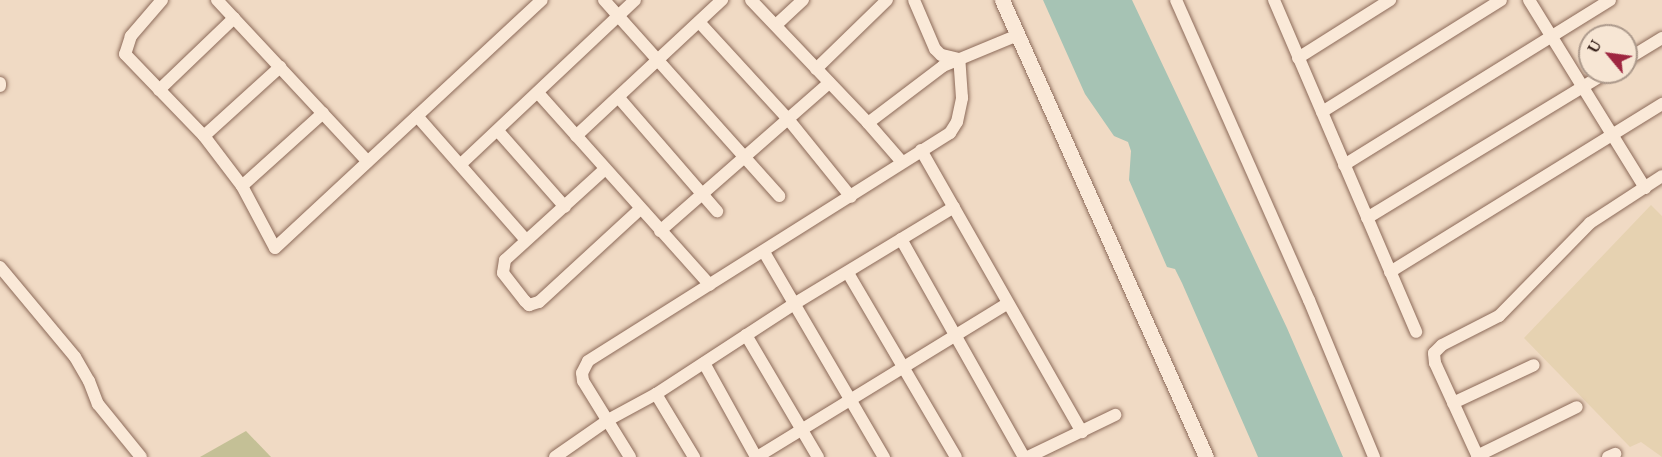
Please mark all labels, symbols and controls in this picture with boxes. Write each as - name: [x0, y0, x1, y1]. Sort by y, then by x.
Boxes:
- north arrow: [1578, 24, 1638, 84]
- text: U: [1582, 36, 1606, 57]

